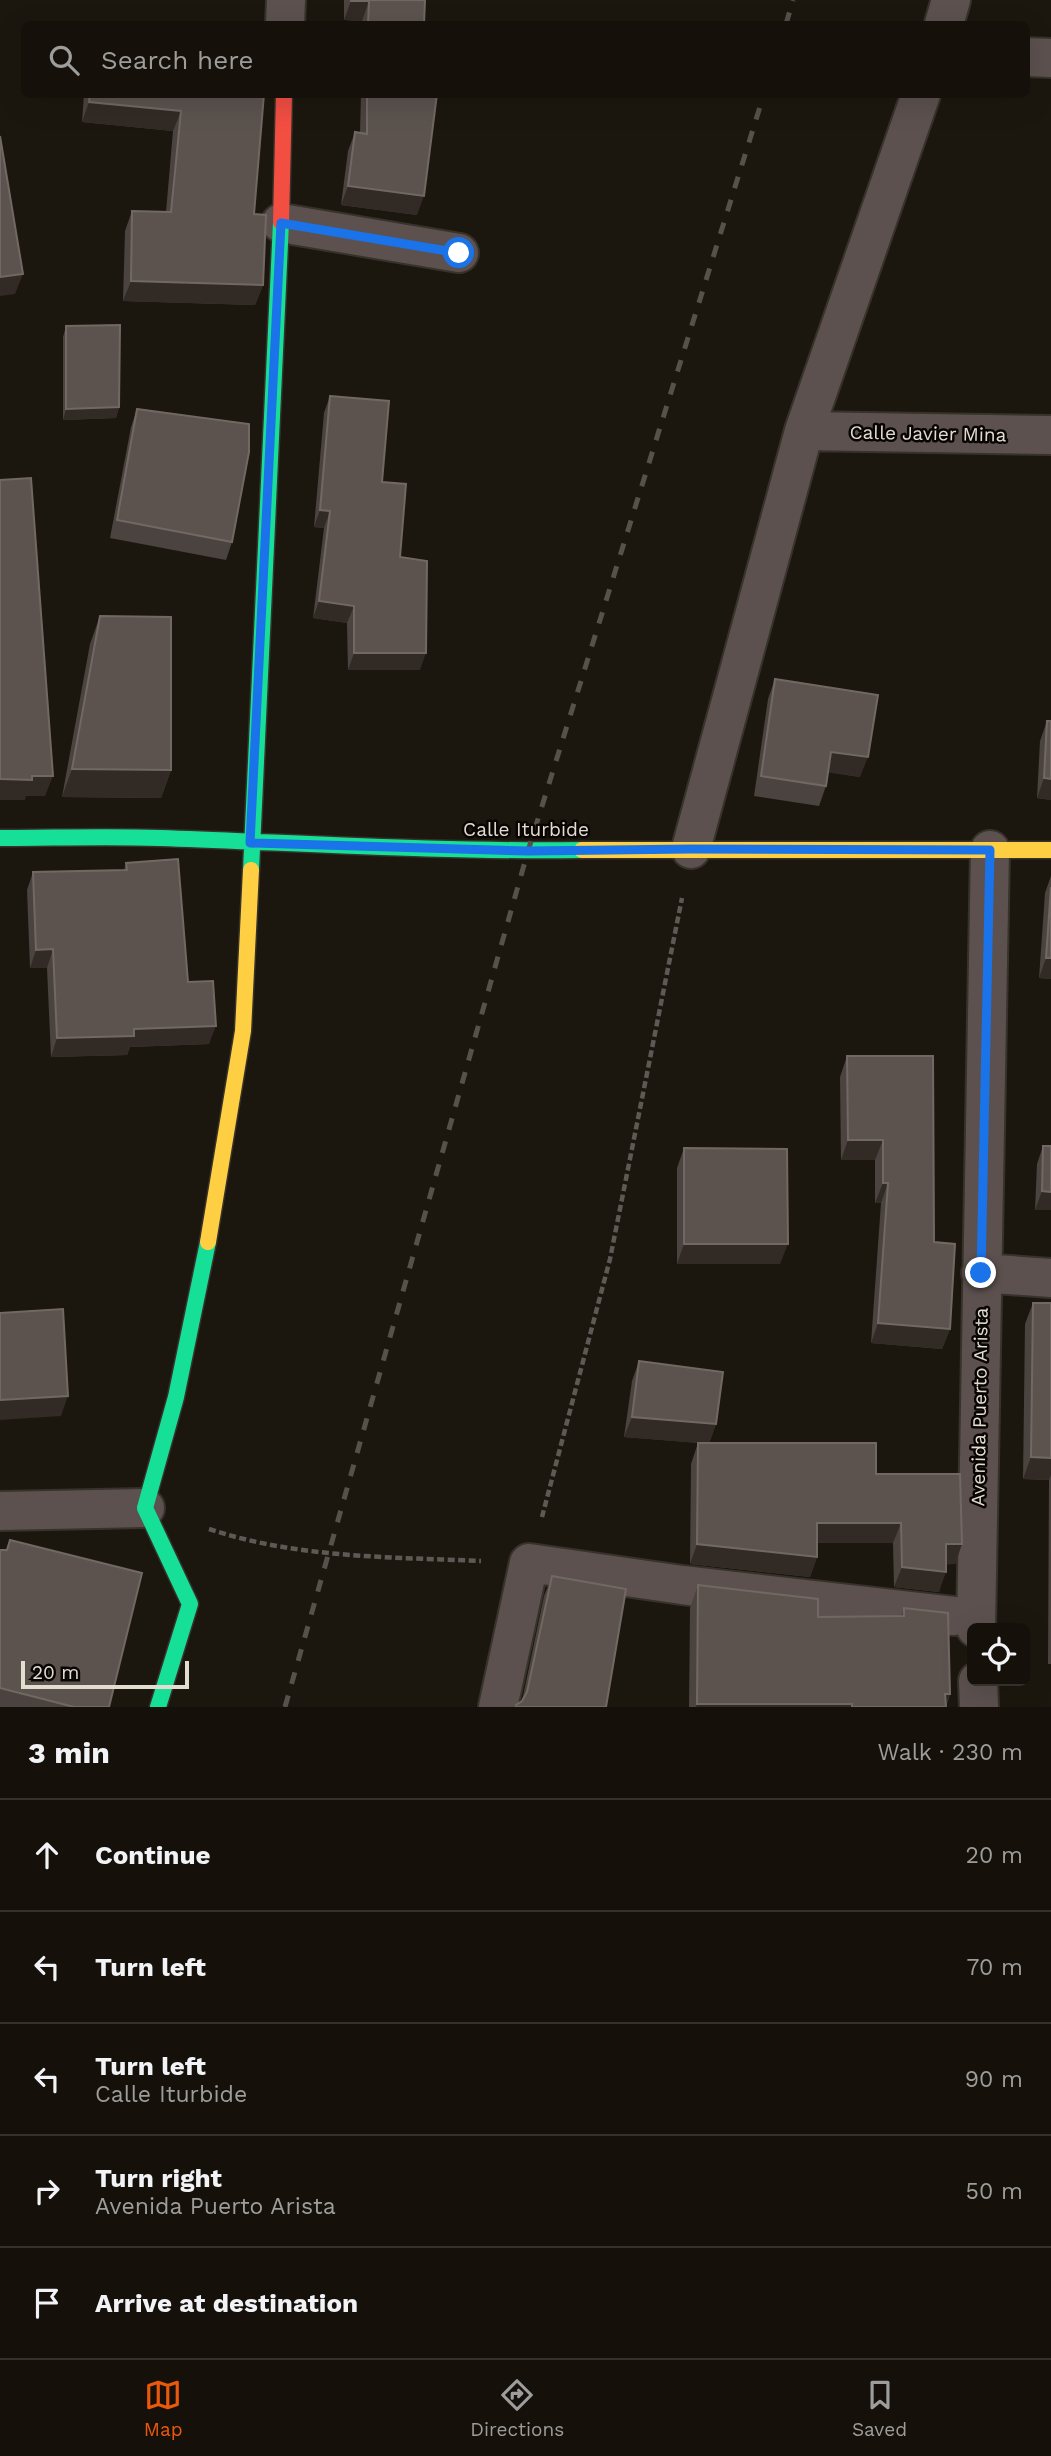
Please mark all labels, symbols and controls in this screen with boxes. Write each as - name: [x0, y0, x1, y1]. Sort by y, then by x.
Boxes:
- search box: [21, 21, 1030, 98]
- icon: search: [45, 41, 83, 79]
- text: Search here: [101, 45, 253, 75]
- route start: [443, 237, 474, 268]
- street label: Calle Javier Mina: [849, 421, 1007, 446]
- street label: Calle Iturbide: [463, 818, 589, 841]
- route end: [965, 1257, 996, 1288]
- street label: Avenida Puerto Arista: [966, 1307, 993, 1507]
- map controls: [967, 1623, 1030, 1686]
- button: locate: [967, 1623, 1030, 1686]
- scale bar: [21, 1658, 189, 1690]
- text: 20 m: [32, 1661, 79, 1684]
- text: 3 min: [28, 1735, 110, 1770]
- text: Walk · 230 m: [877, 1739, 1023, 1766]
- icon: ahead: [28, 1836, 66, 1874]
- text: Continue: [95, 1840, 211, 1870]
- text: 20 m: [966, 1842, 1023, 1869]
- icon: left: [28, 1948, 66, 1986]
- text: Turn left: [95, 1952, 206, 1982]
- text: 70 m: [966, 1954, 1023, 1981]
- text: Turn left: [95, 2051, 206, 2081]
- icon: left: [28, 2060, 66, 2098]
- text: 90 m: [965, 2066, 1023, 2093]
- text: Calle Iturbide: [95, 2081, 247, 2108]
- text: Turn right: [95, 2163, 222, 2193]
- icon: right: [28, 2172, 66, 2210]
- text: 50 m: [966, 2178, 1023, 2205]
- text: Avenida Puerto Arista: [95, 2193, 336, 2220]
- icon: arrive: [28, 2284, 66, 2322]
- text: Arrive at destination: [95, 2288, 358, 2318]
- tab: Map: [144, 2376, 183, 2441]
- tab: Directions: [470, 2376, 564, 2441]
- tab: Saved: [852, 2376, 907, 2441]

